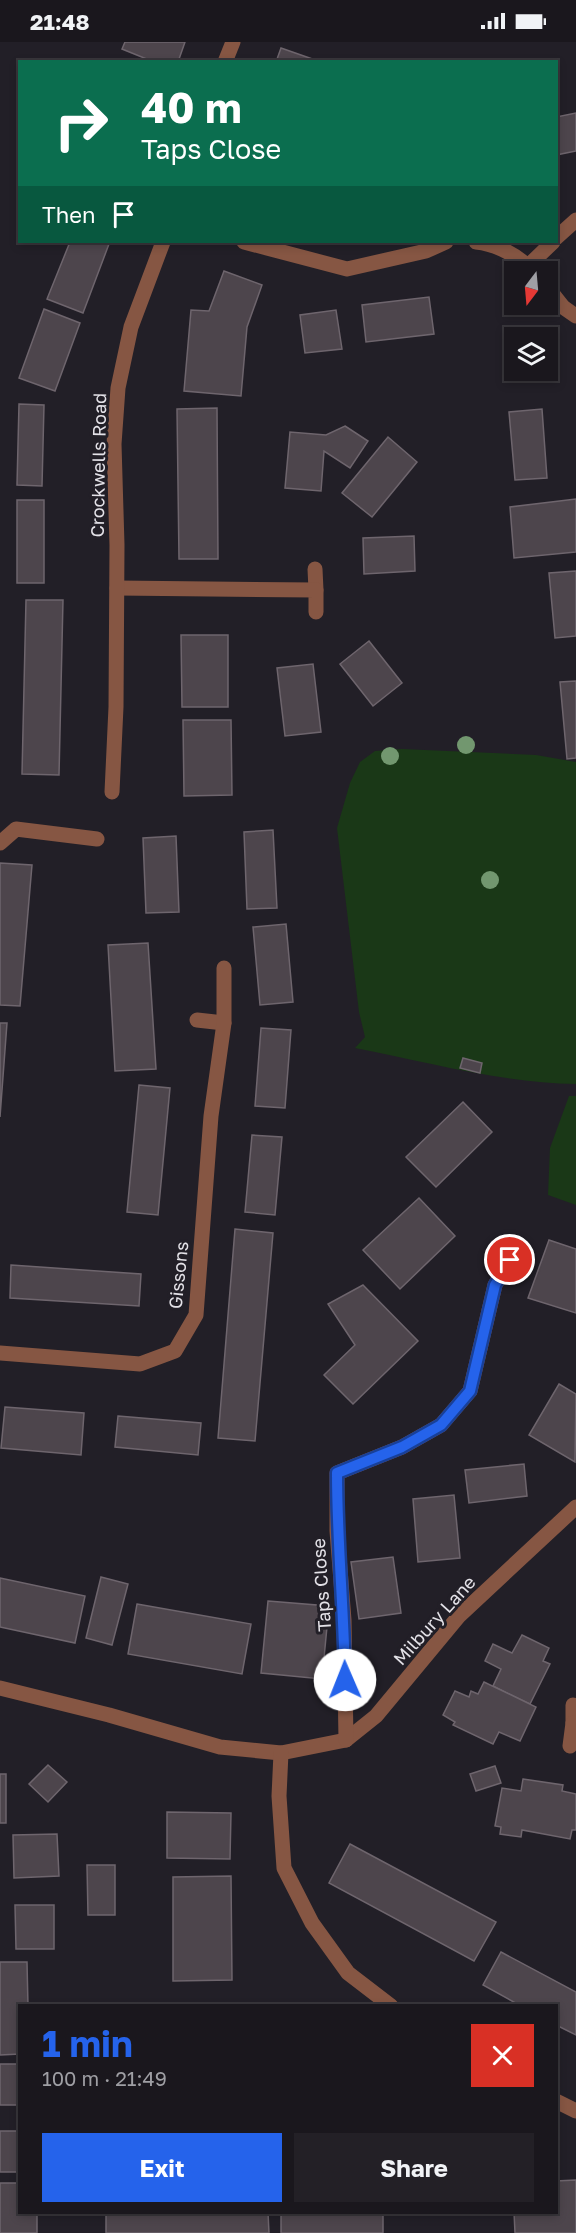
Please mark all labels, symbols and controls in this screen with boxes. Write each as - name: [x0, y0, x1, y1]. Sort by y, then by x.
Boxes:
- text: 21:48: [30, 8, 90, 35]
- text: 40 m: [141, 82, 242, 132]
- icon: right: [42, 84, 120, 162]
- text: Taps Close: [141, 133, 281, 165]
- icon: arrive: [107, 198, 140, 231]
- text: Then: [42, 201, 95, 228]
- north arrow: [504, 261, 558, 315]
- map controls: [504, 261, 558, 381]
- button: layers: [504, 327, 558, 381]
- street label: Crockwells Road: [86, 393, 110, 537]
- pin: [484, 1234, 535, 1285]
- street label: Gissons: [164, 1240, 192, 1310]
- icon: arrive: [493, 1243, 526, 1276]
- street label: Taps Close: [307, 1538, 335, 1632]
- street label: Milbury Lane: [388, 1571, 480, 1669]
- position arrow: [313, 1648, 377, 1712]
- text: 1 min: [42, 2022, 133, 2065]
- button: close: [471, 2024, 534, 2087]
- text: 100 m · 21:49: [42, 2066, 167, 2090]
- button: Exit: [42, 2133, 282, 2202]
- button: Share: [294, 2133, 534, 2202]

